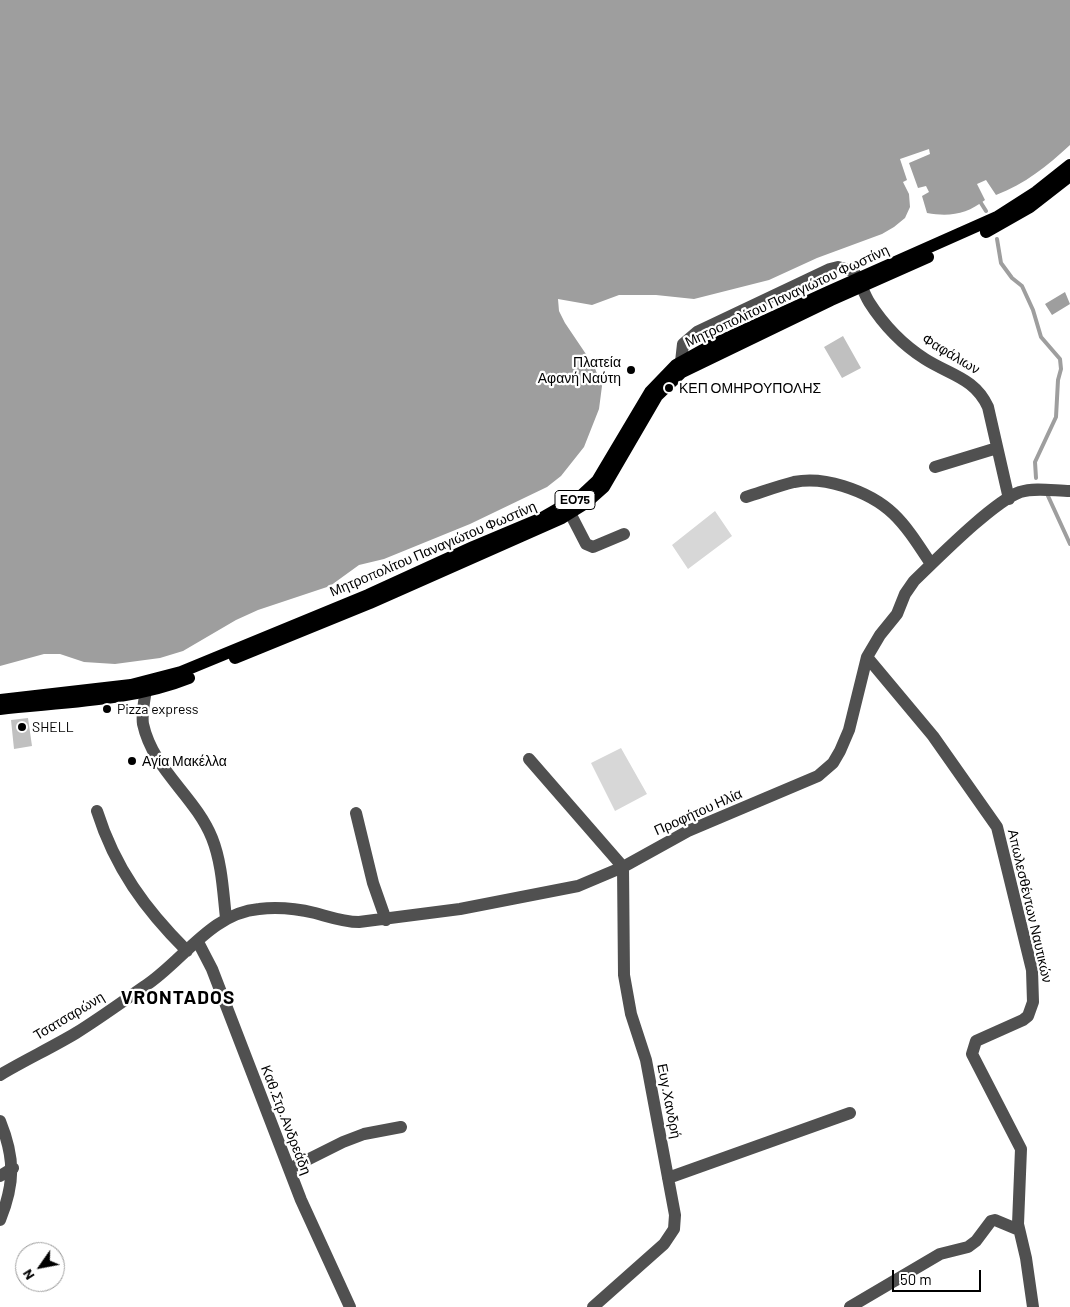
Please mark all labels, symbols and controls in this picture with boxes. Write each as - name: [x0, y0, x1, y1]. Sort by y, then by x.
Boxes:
- street label: Μητροπολίτου Παναγιώτου Φωστίνη: [682, 241, 892, 351]
- street label: Φαφάλιων: [919, 330, 983, 378]
- place label: Πλατεία Αφανή Ναύτη: [538, 354, 621, 387]
- marker: Πλατεία Αφανή Ναύτη: [625, 364, 637, 376]
- place label: ΚΕΠ ΟΜΗΡΟΥΠΟΛΗΣ: [679, 380, 821, 396]
- marker: ΚΕΠ ΟΜΗΡΟΥΠΟΛΗΣ: [663, 382, 675, 394]
- road number: ΕΟ75: [555, 490, 595, 510]
- street label: Μητροπολίτου Παναγιώτου Φωστίνη: [327, 498, 539, 600]
- place label: Pizza express: [117, 701, 199, 717]
- marker: Pizza express: [101, 703, 113, 715]
- place label: SHELL: [32, 719, 74, 735]
- marker: SHELL: [16, 721, 28, 733]
- place label: Αγία Μακέλλα: [142, 753, 227, 769]
- marker: Αγία Μακέλλα: [126, 755, 138, 767]
- street label: Προφήτου Ηλία: [651, 785, 745, 839]
- street label: Απωλεσθέντων Ναυτικών: [1004, 827, 1056, 985]
- district label: VRONTADOS: [120, 987, 236, 1009]
- street label: Τσατσαρώνη: [31, 988, 107, 1044]
- street label: Ευγ.Χανδρή: [654, 1062, 684, 1140]
- street label: Καθ.Στρ.Ανδρεάδη: [257, 1063, 315, 1177]
- north arrow: [15, 1242, 65, 1292]
- scale bar: [895, 1260, 984, 1292]
- text: N: [18, 1266, 38, 1283]
- text: 50 m: [900, 1270, 932, 1288]

